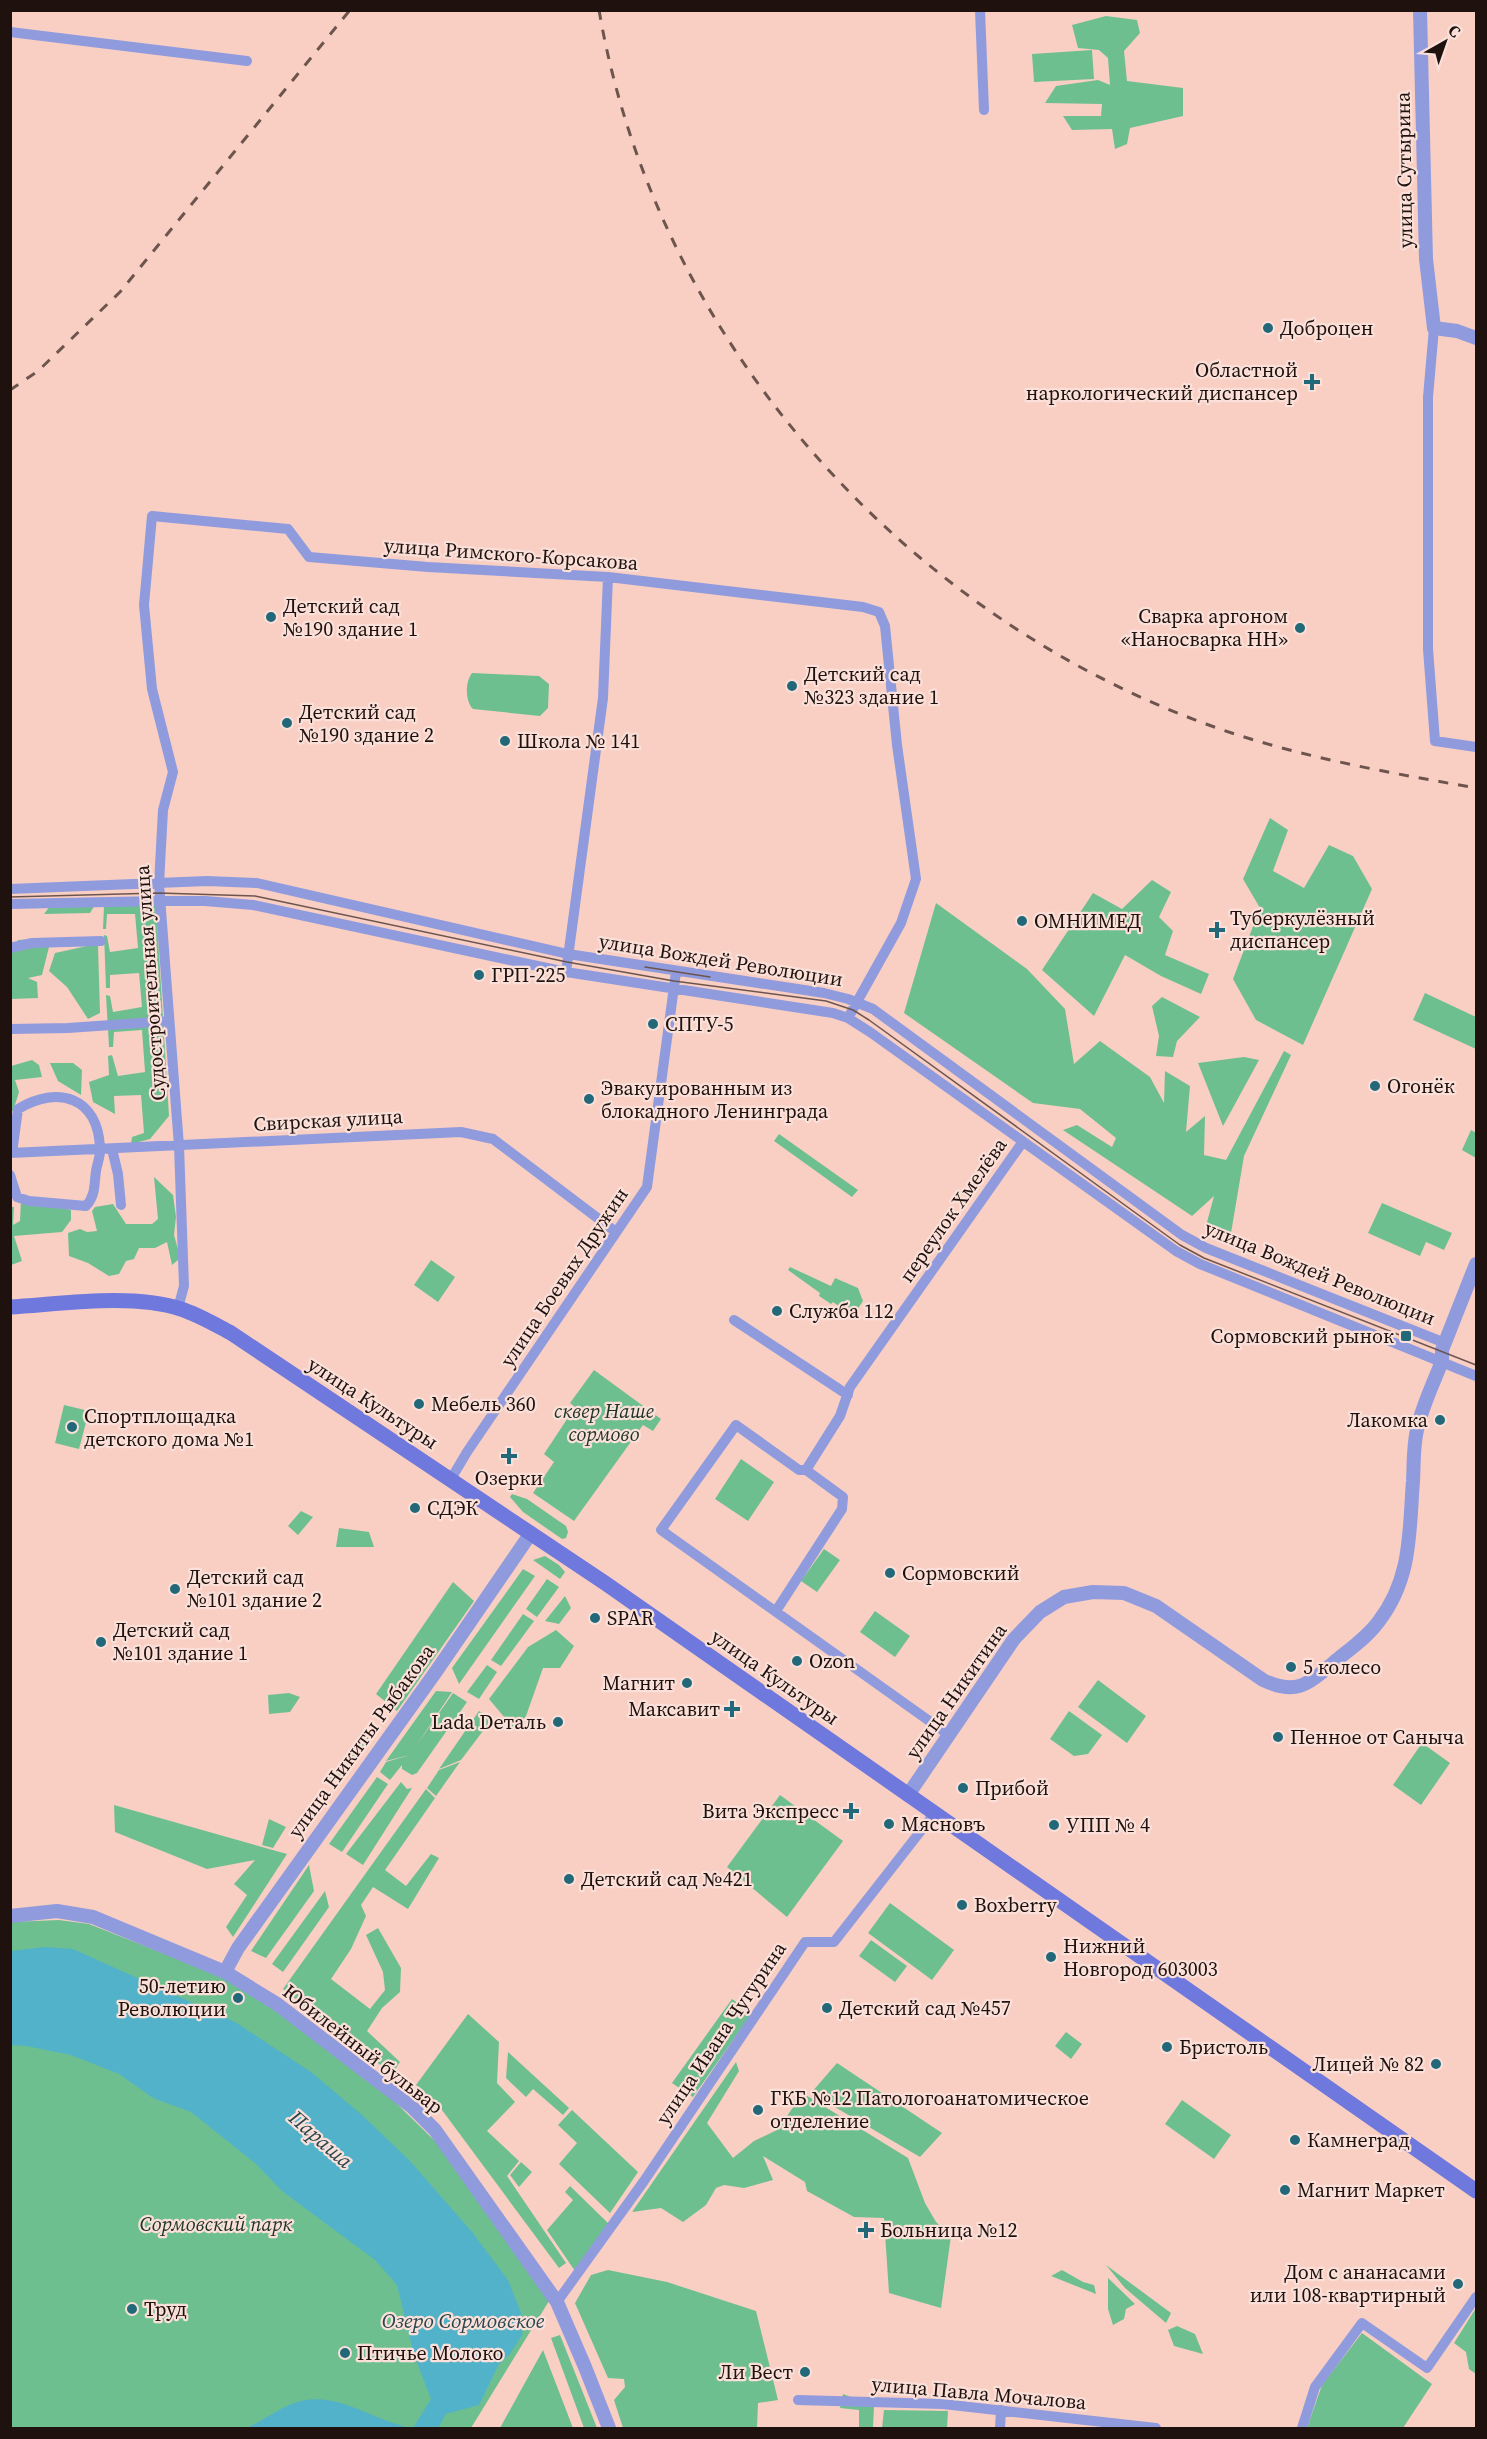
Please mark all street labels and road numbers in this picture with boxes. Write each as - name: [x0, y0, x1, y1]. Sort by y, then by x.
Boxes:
- street label: улица Сутырина: [1389, 91, 1419, 249]
- street label: улица Римского-Корсакова: [383, 531, 640, 577]
- street label: Судостроительная улица: [128, 863, 172, 1102]
- street label: улица Вождей Революции: [597, 927, 845, 993]
- street label: Свирская улица: [253, 1102, 404, 1138]
- street label: переулок Хмелёва: [893, 1131, 1014, 1288]
- street label: улица Боевых Дружин: [493, 1182, 635, 1372]
- street label: улица Вождей Революции: [1200, 1214, 1440, 1332]
- street label: улица Культуры: [302, 1350, 444, 1456]
- street label: улица Никитина: [899, 1617, 1014, 1764]
- street label: улица Культуры: [705, 1622, 845, 1732]
- street label: улица Никиты Рыбакова: [281, 1638, 441, 1844]
- street label: улица Ивана Чугурина: [649, 1935, 793, 2130]
- street label: Юбилейный бульвар: [277, 1977, 449, 2121]
- street label: улица Павла Мочалова: [871, 2370, 1088, 2416]

